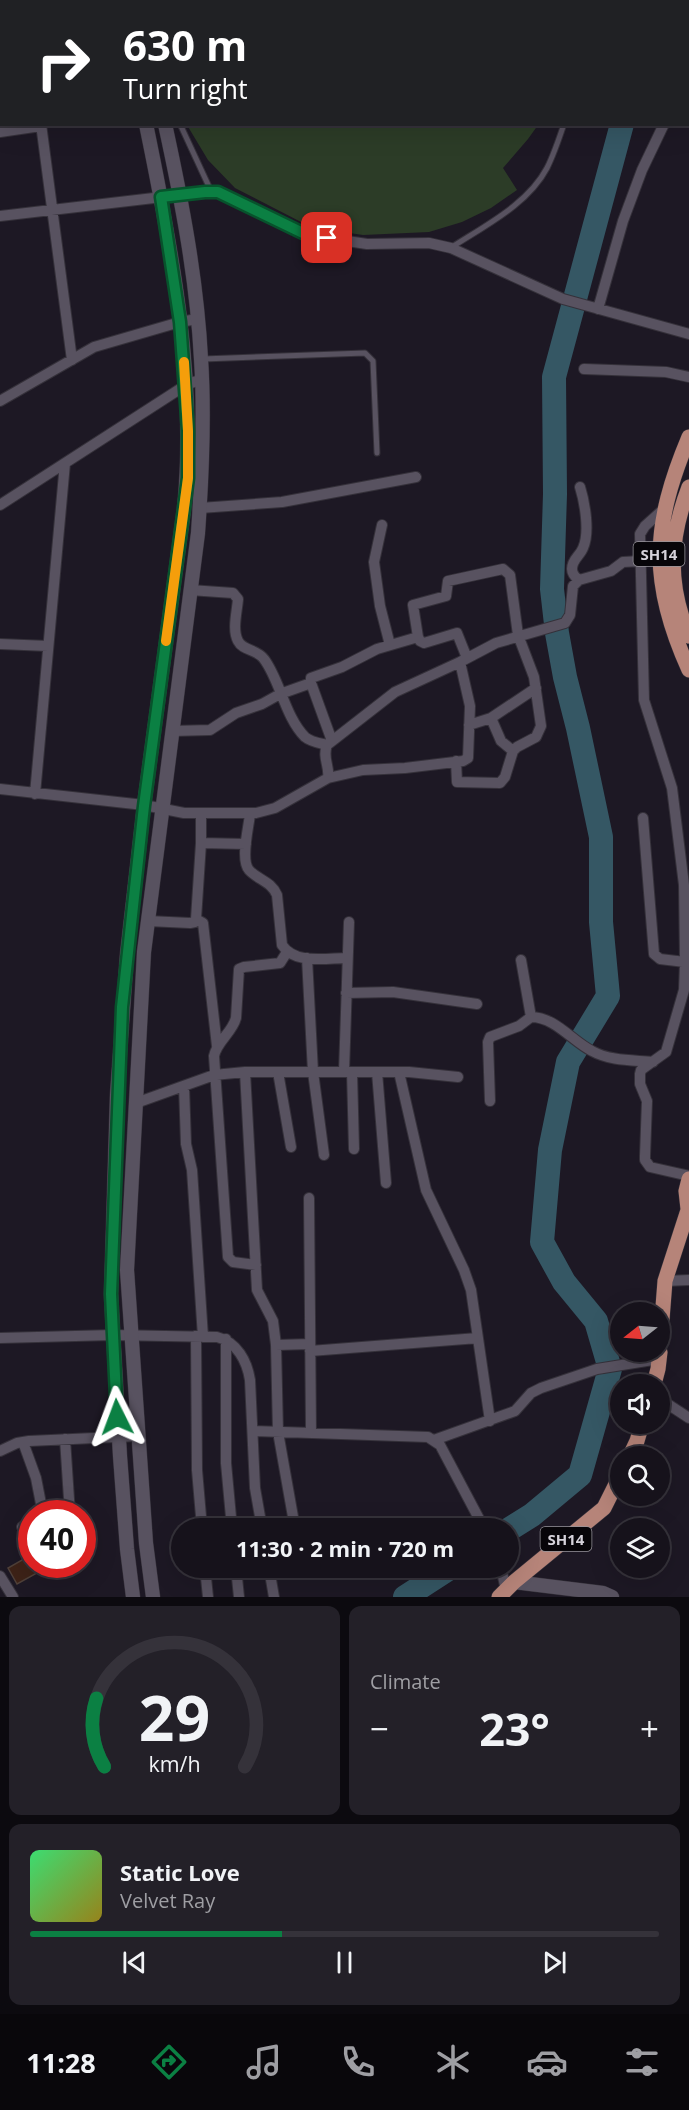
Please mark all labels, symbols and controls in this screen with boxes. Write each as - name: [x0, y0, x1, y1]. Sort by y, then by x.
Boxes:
- text: 630 m: [123, 16, 247, 73]
- icon: right: [24, 24, 102, 102]
- text: Turn right: [123, 70, 248, 107]
- pin: [301, 212, 352, 263]
- icon: arrive: [310, 221, 343, 254]
- road number: SH14: [634, 542, 684, 566]
- north arrow: [610, 1302, 670, 1362]
- map controls: [610, 1302, 670, 1578]
- button: sound: [610, 1374, 670, 1434]
- position arrow: [85, 1385, 149, 1449]
- button: search: [610, 1446, 670, 1506]
- speed limit sign: 40: [18, 1500, 96, 1578]
- button: layers: [610, 1518, 670, 1578]
- road number: SH14: [540, 1527, 592, 1551]
- text: 11:30 · 2 min · 720 m: [236, 1533, 454, 1563]
- text: Climate: [370, 1668, 441, 1695]
- text: 29: [139, 1674, 210, 1759]
- text: 23°: [479, 1698, 550, 1759]
- text: −: [370, 1706, 389, 1751]
- text: +: [640, 1706, 659, 1751]
- text: km/h: [148, 1750, 201, 1779]
- text: Static Love: [120, 1857, 240, 1887]
- text: Velvet Ray: [120, 1887, 215, 1914]
- icon: previous: [118, 1946, 151, 1979]
- icon: pause: [328, 1946, 361, 1979]
- icon: next: [538, 1946, 571, 1979]
- icon: directions: [148, 2041, 190, 2083]
- icon: music: [243, 2041, 285, 2083]
- icon: phone: [337, 2041, 379, 2083]
- icon: climate: [432, 2041, 474, 2083]
- icon: car: [526, 2041, 568, 2083]
- icon: filters: [621, 2041, 663, 2083]
- text: 11:28: [26, 2044, 96, 2081]

